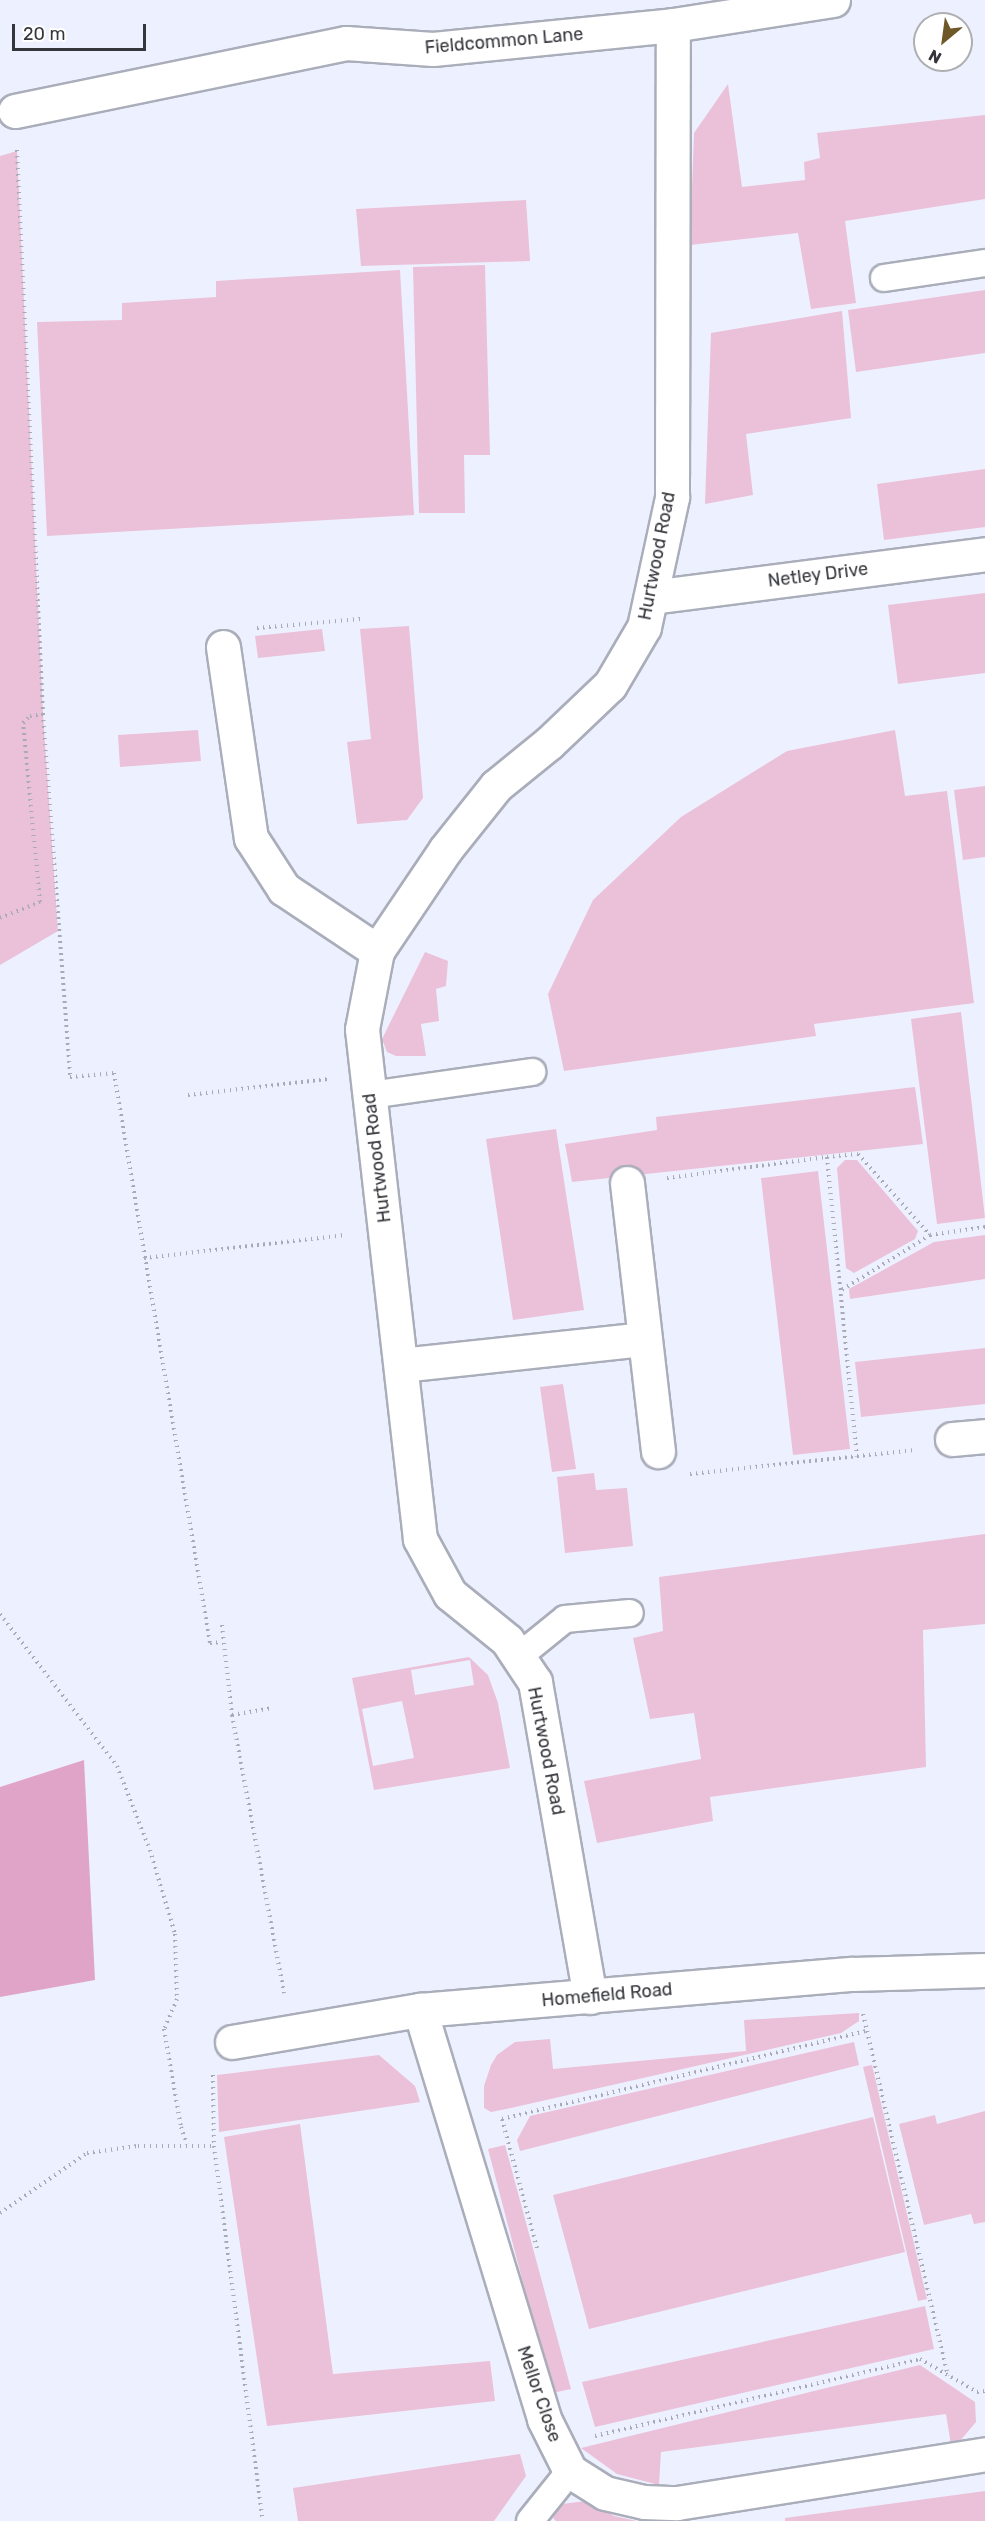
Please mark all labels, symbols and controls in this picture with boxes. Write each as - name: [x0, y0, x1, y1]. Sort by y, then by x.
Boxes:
- scale bar: [15, 12, 148, 50]
- north arrow: [913, 12, 973, 72]
- text: 20 m: [23, 23, 65, 45]
- street label: Fieldcommon Lane: [424, 23, 584, 59]
- text: N: [925, 45, 945, 68]
- street label: Hurtwood Road: [634, 490, 680, 622]
- street label: Netley Drive: [766, 558, 870, 592]
- street label: Hurtwood Road: [358, 1092, 396, 1224]
- street label: Hurtwood Road: [523, 1685, 569, 1817]
- street label: Homefield Road: [541, 1979, 673, 2011]
- street label: Mellor Close: [512, 2343, 566, 2445]

